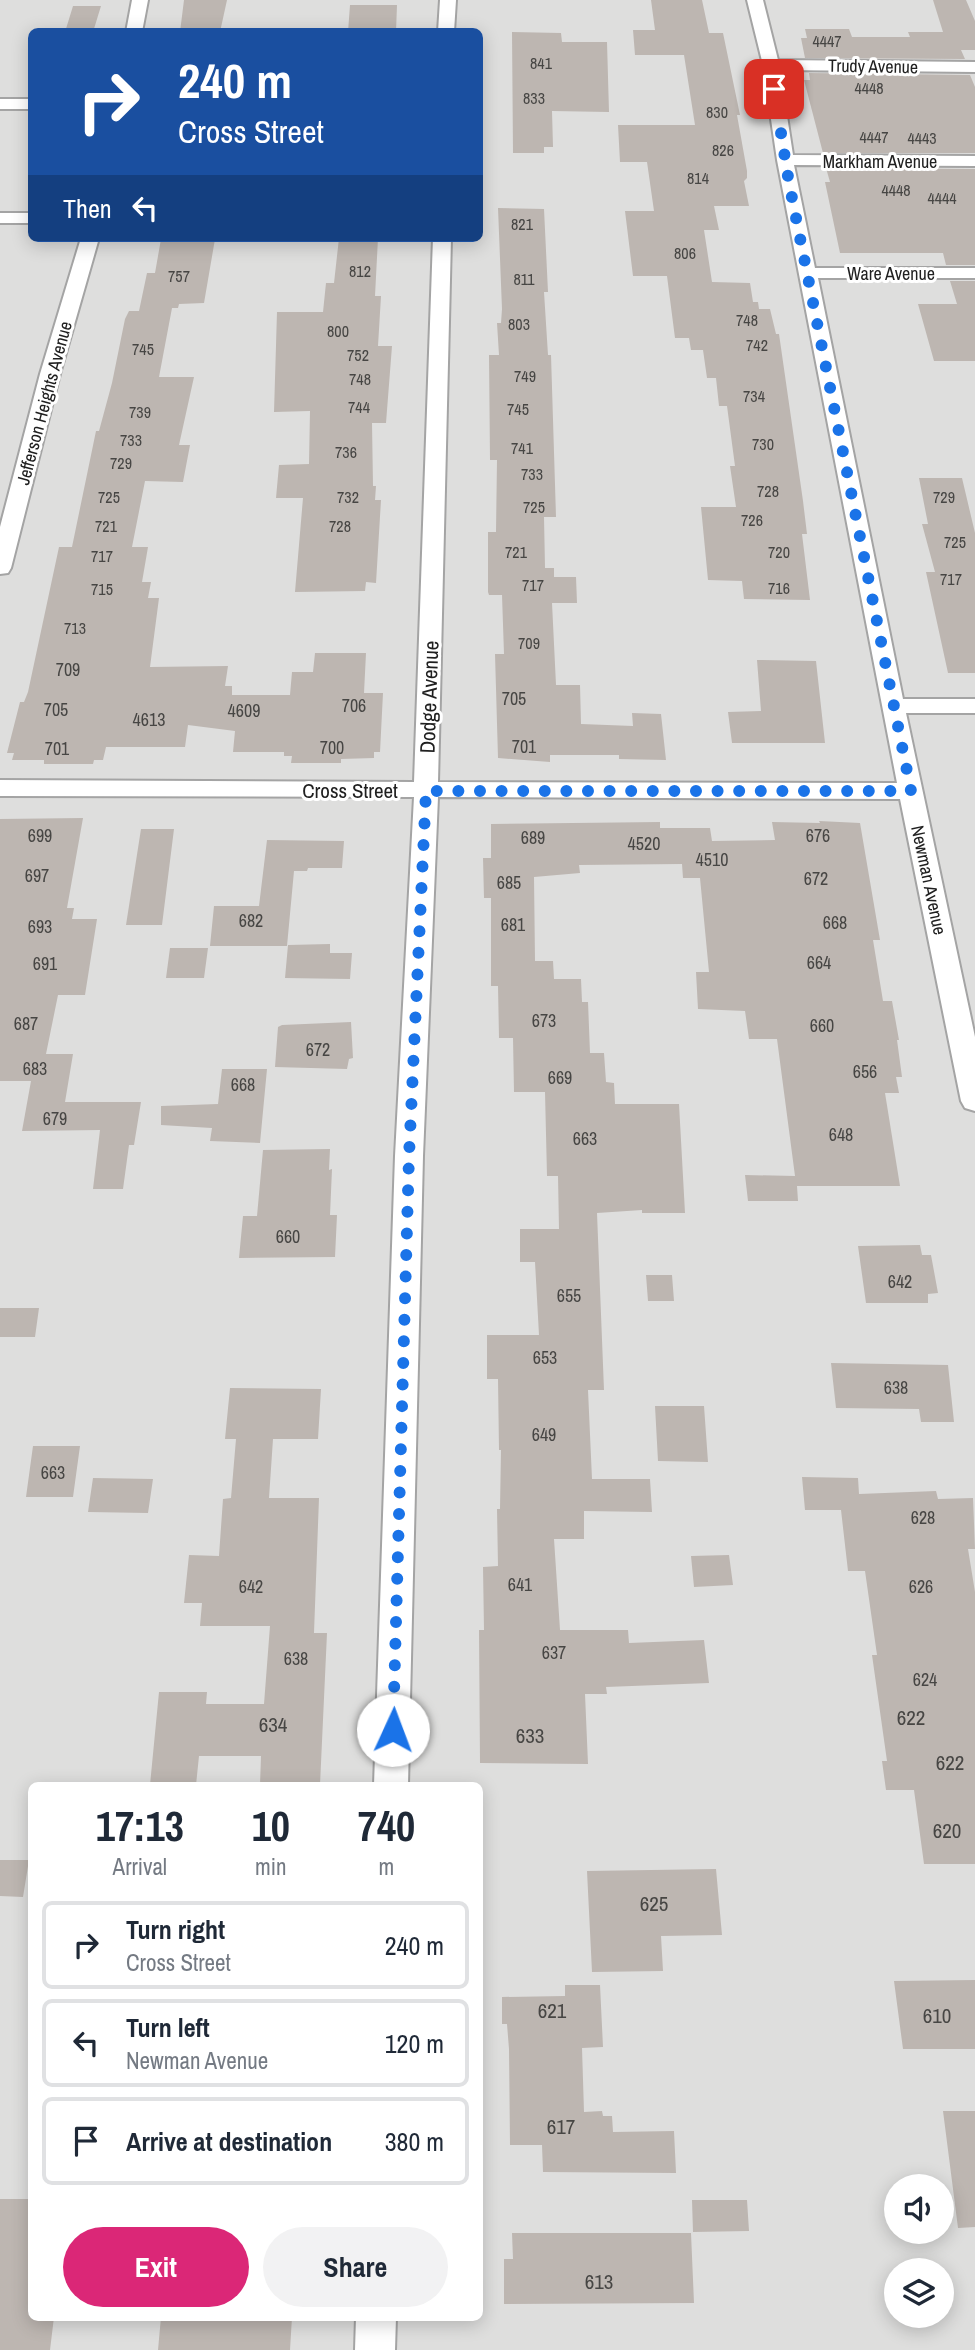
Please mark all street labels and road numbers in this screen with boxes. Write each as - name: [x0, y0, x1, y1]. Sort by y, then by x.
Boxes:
- street label: Trudy Avenue: [828, 53, 918, 79]
- street label: Markham Avenue: [823, 149, 937, 174]
- street label: Ware Avenue: [847, 261, 935, 286]
- street label: Jefferson Heights Avenue: [10, 318, 78, 488]
- street label: Dodge Avenue: [413, 640, 445, 754]
- street label: Cross Street: [302, 776, 398, 805]
- street label: Newman Avenue: [905, 823, 953, 937]

